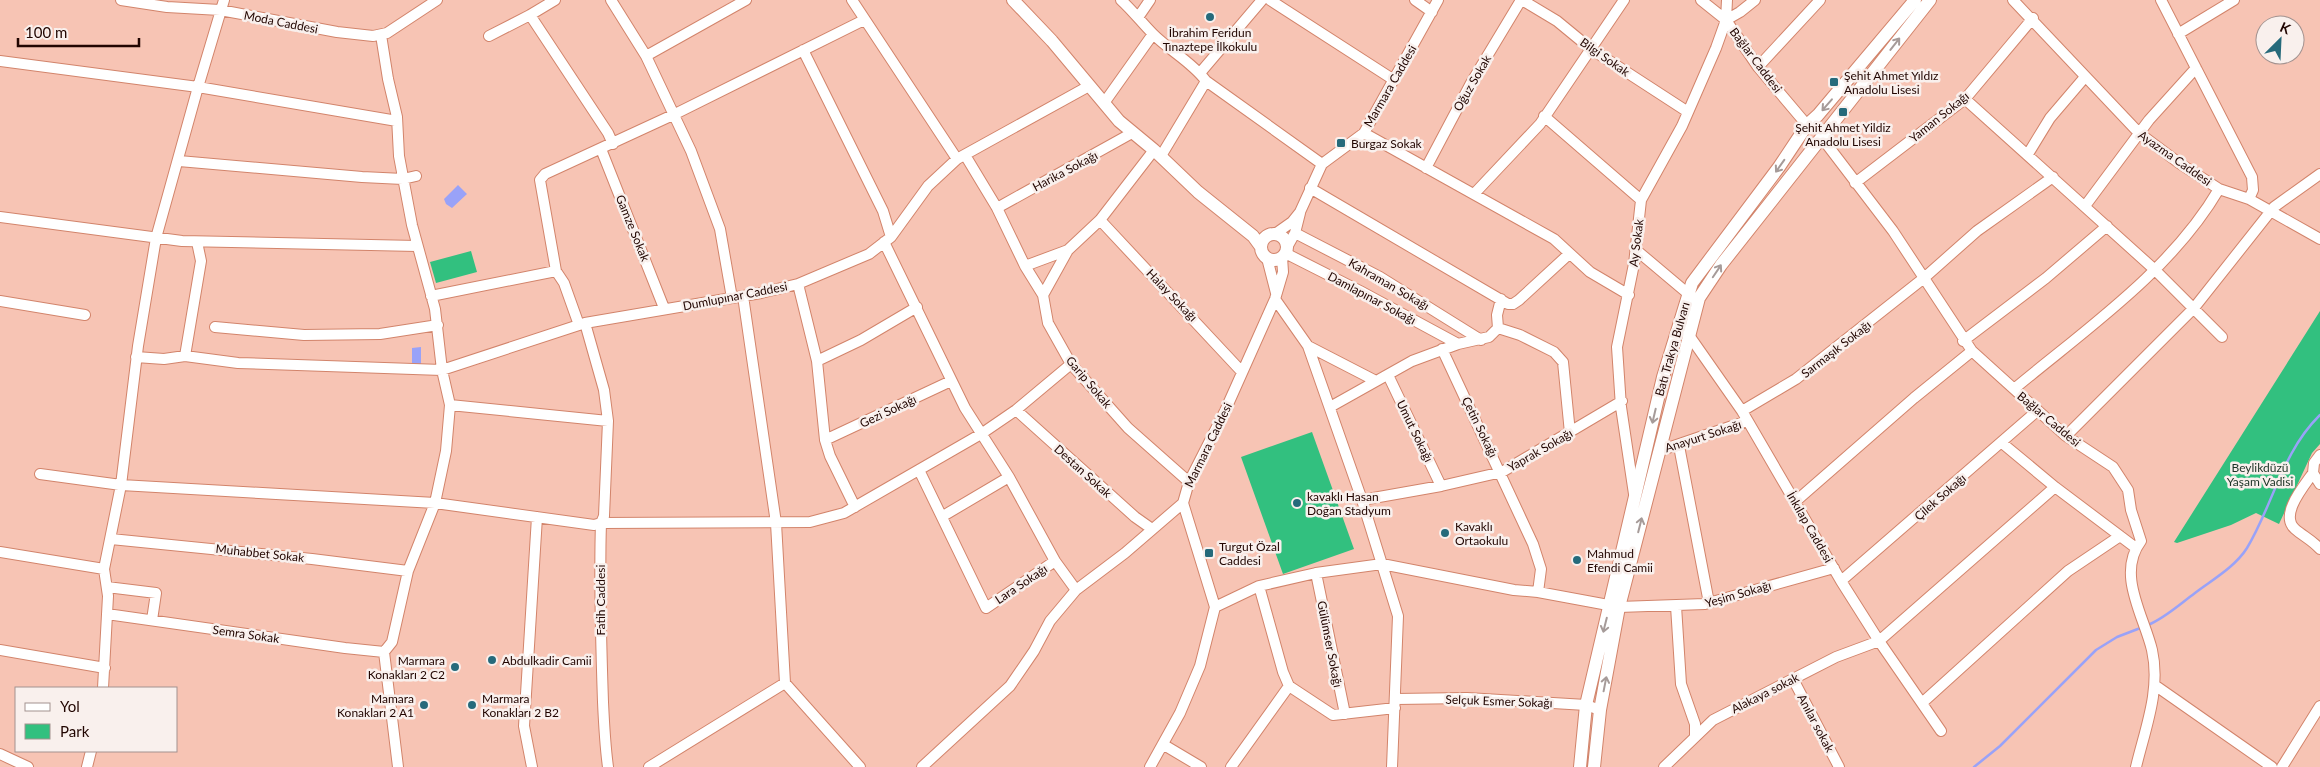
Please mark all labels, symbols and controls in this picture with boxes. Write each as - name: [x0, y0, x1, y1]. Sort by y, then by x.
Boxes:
- street label: Moda Caddesi: [243, 7, 320, 37]
- marker: İbrahim Feridun Tınaztepe İlkokulu: [1204, 11, 1216, 23]
- scale bar: [18, 15, 139, 47]
- north arrow: [2255, 15, 2305, 65]
- text: K: [2278, 18, 2294, 38]
- text: 100 m: [25, 23, 67, 41]
- street label: Bağlar Caddesi: [1727, 24, 1785, 96]
- place label: İbrahim Feridun Tınaztepe İlkokulu: [1163, 25, 1257, 54]
- street label: Bilgi Sokak: [1577, 35, 1633, 80]
- one-way arrow: [1890, 38, 1901, 51]
- street label: Marmara Caddesi: [1360, 42, 1420, 130]
- street label: Oğuz Sokak: [1450, 51, 1495, 114]
- place label: Şehit Ahmet Yıldız Anadolu Lisesi: [1844, 68, 1939, 97]
- marker: Şehit Ahmet Yıldız Anadolu Lisesi: [1828, 76, 1840, 88]
- street label: Yaman Sokağı: [1906, 88, 1972, 146]
- one-way arrow: [1822, 98, 1833, 111]
- marker: Şehit Ahmet Yildiz Anadolu Lisesi: [1837, 106, 1849, 118]
- place label: Şehit Ahmet Yildiz Anadolu Lisesi: [1795, 120, 1891, 149]
- street label: Ayazma Caddesi: [2136, 127, 2215, 189]
- place label: Burgaz Sokak: [1351, 136, 1423, 151]
- marker: Burgaz Sokak: [1335, 137, 1347, 149]
- street label: Harika Sokağı: [1030, 148, 1100, 194]
- one-way arrow: [1775, 158, 1785, 172]
- street label: Gamze Sokak: [613, 192, 654, 264]
- street label: Ay Sokak: [1626, 217, 1646, 268]
- street label: Kahraman Sokağı: [1346, 255, 1432, 313]
- one-way arrow: [1712, 264, 1723, 278]
- street label: Halay Sokağı: [1143, 266, 1201, 324]
- street label: Damlapınar Sokağı: [1325, 268, 1419, 328]
- street label: Dumlupınar Caddesi: [681, 278, 789, 314]
- street label: Batı Trakya Bulvarı: [1651, 300, 1693, 398]
- street label: Sarmaşık Sokağı: [1798, 317, 1874, 381]
- street label: Garip Sokak: [1063, 353, 1116, 412]
- street label: Bağlar Caddesi: [2014, 388, 2084, 450]
- street label: Gezi Sokağı: [857, 391, 919, 431]
- street label: Çetin Sokağı: [1459, 394, 1501, 460]
- street label: Umut Sokağı: [1394, 398, 1436, 464]
- street label: Marmara Caddesi: [1181, 400, 1235, 490]
- one-way arrow: [1649, 408, 1658, 424]
- street label: Anayurt Sokağı: [1663, 417, 1743, 455]
- street label: Yaprak Sokağı: [1505, 425, 1575, 475]
- street label: Destan Sokak: [1051, 441, 1115, 501]
- park label: Beylikdüzü Yaşam Vadisi: [2227, 460, 2293, 489]
- street label: Çilek Sokağı: [1911, 470, 1969, 524]
- place label: kavaklı Hasan Doğan Stadyum: [1307, 489, 1391, 518]
- street label: İnkılap Caddesi: [1784, 489, 1836, 565]
- marker: kavaklı Hasan Doğan Stadyum: [1291, 497, 1303, 509]
- one-way arrow: [1636, 518, 1645, 534]
- place label: Kavaklı Ortaokulu: [1455, 519, 1508, 548]
- marker: Kavaklı Ortaokulu: [1439, 527, 1451, 539]
- place label: Turgut Özal Caddesi: [1219, 539, 1280, 568]
- street label: Muhabbet Sokak: [215, 541, 306, 565]
- place label: Mahmud Efendi Camii: [1587, 546, 1653, 575]
- marker: Turgut Özal Caddesi: [1203, 547, 1215, 559]
- marker: Mahmud Efendi Camii: [1571, 554, 1583, 566]
- street label: Lara Sokağı: [992, 561, 1050, 607]
- street label: Fatih Caddesi: [593, 564, 608, 635]
- street label: Yeşim Sokağı: [1703, 577, 1773, 611]
- street label: Gülümser Sokağı: [1314, 599, 1346, 689]
- one-way arrow: [1600, 617, 1609, 633]
- street label: Semra Sokak: [212, 622, 281, 646]
- place label: Marmara Konakları 2 C2: [368, 653, 445, 682]
- place label: Abdulkadir Camii: [502, 653, 592, 668]
- marker: Abdulkadir Camii: [486, 654, 498, 666]
- marker: Marmara Konakları 2 C2: [449, 661, 461, 673]
- street label: Alakaya sokak: [1729, 669, 1802, 716]
- one-way arrow: [1601, 676, 1611, 692]
- legend: [15, 687, 178, 752]
- place label: Mamara Konakları 2 A1: [337, 691, 414, 720]
- place label: Marmara Konakları 2 B2: [482, 691, 559, 720]
- street label: Anılar sokak: [1794, 691, 1838, 755]
- street label: Selçuk Esmer Sokağı: [1445, 692, 1553, 710]
- text: Yol: [60, 697, 80, 715]
- marker: Mamara Konakları 2 A1: [418, 699, 430, 711]
- marker: Marmara Konakları 2 B2: [466, 699, 478, 711]
- text: Park: [60, 722, 90, 740]

